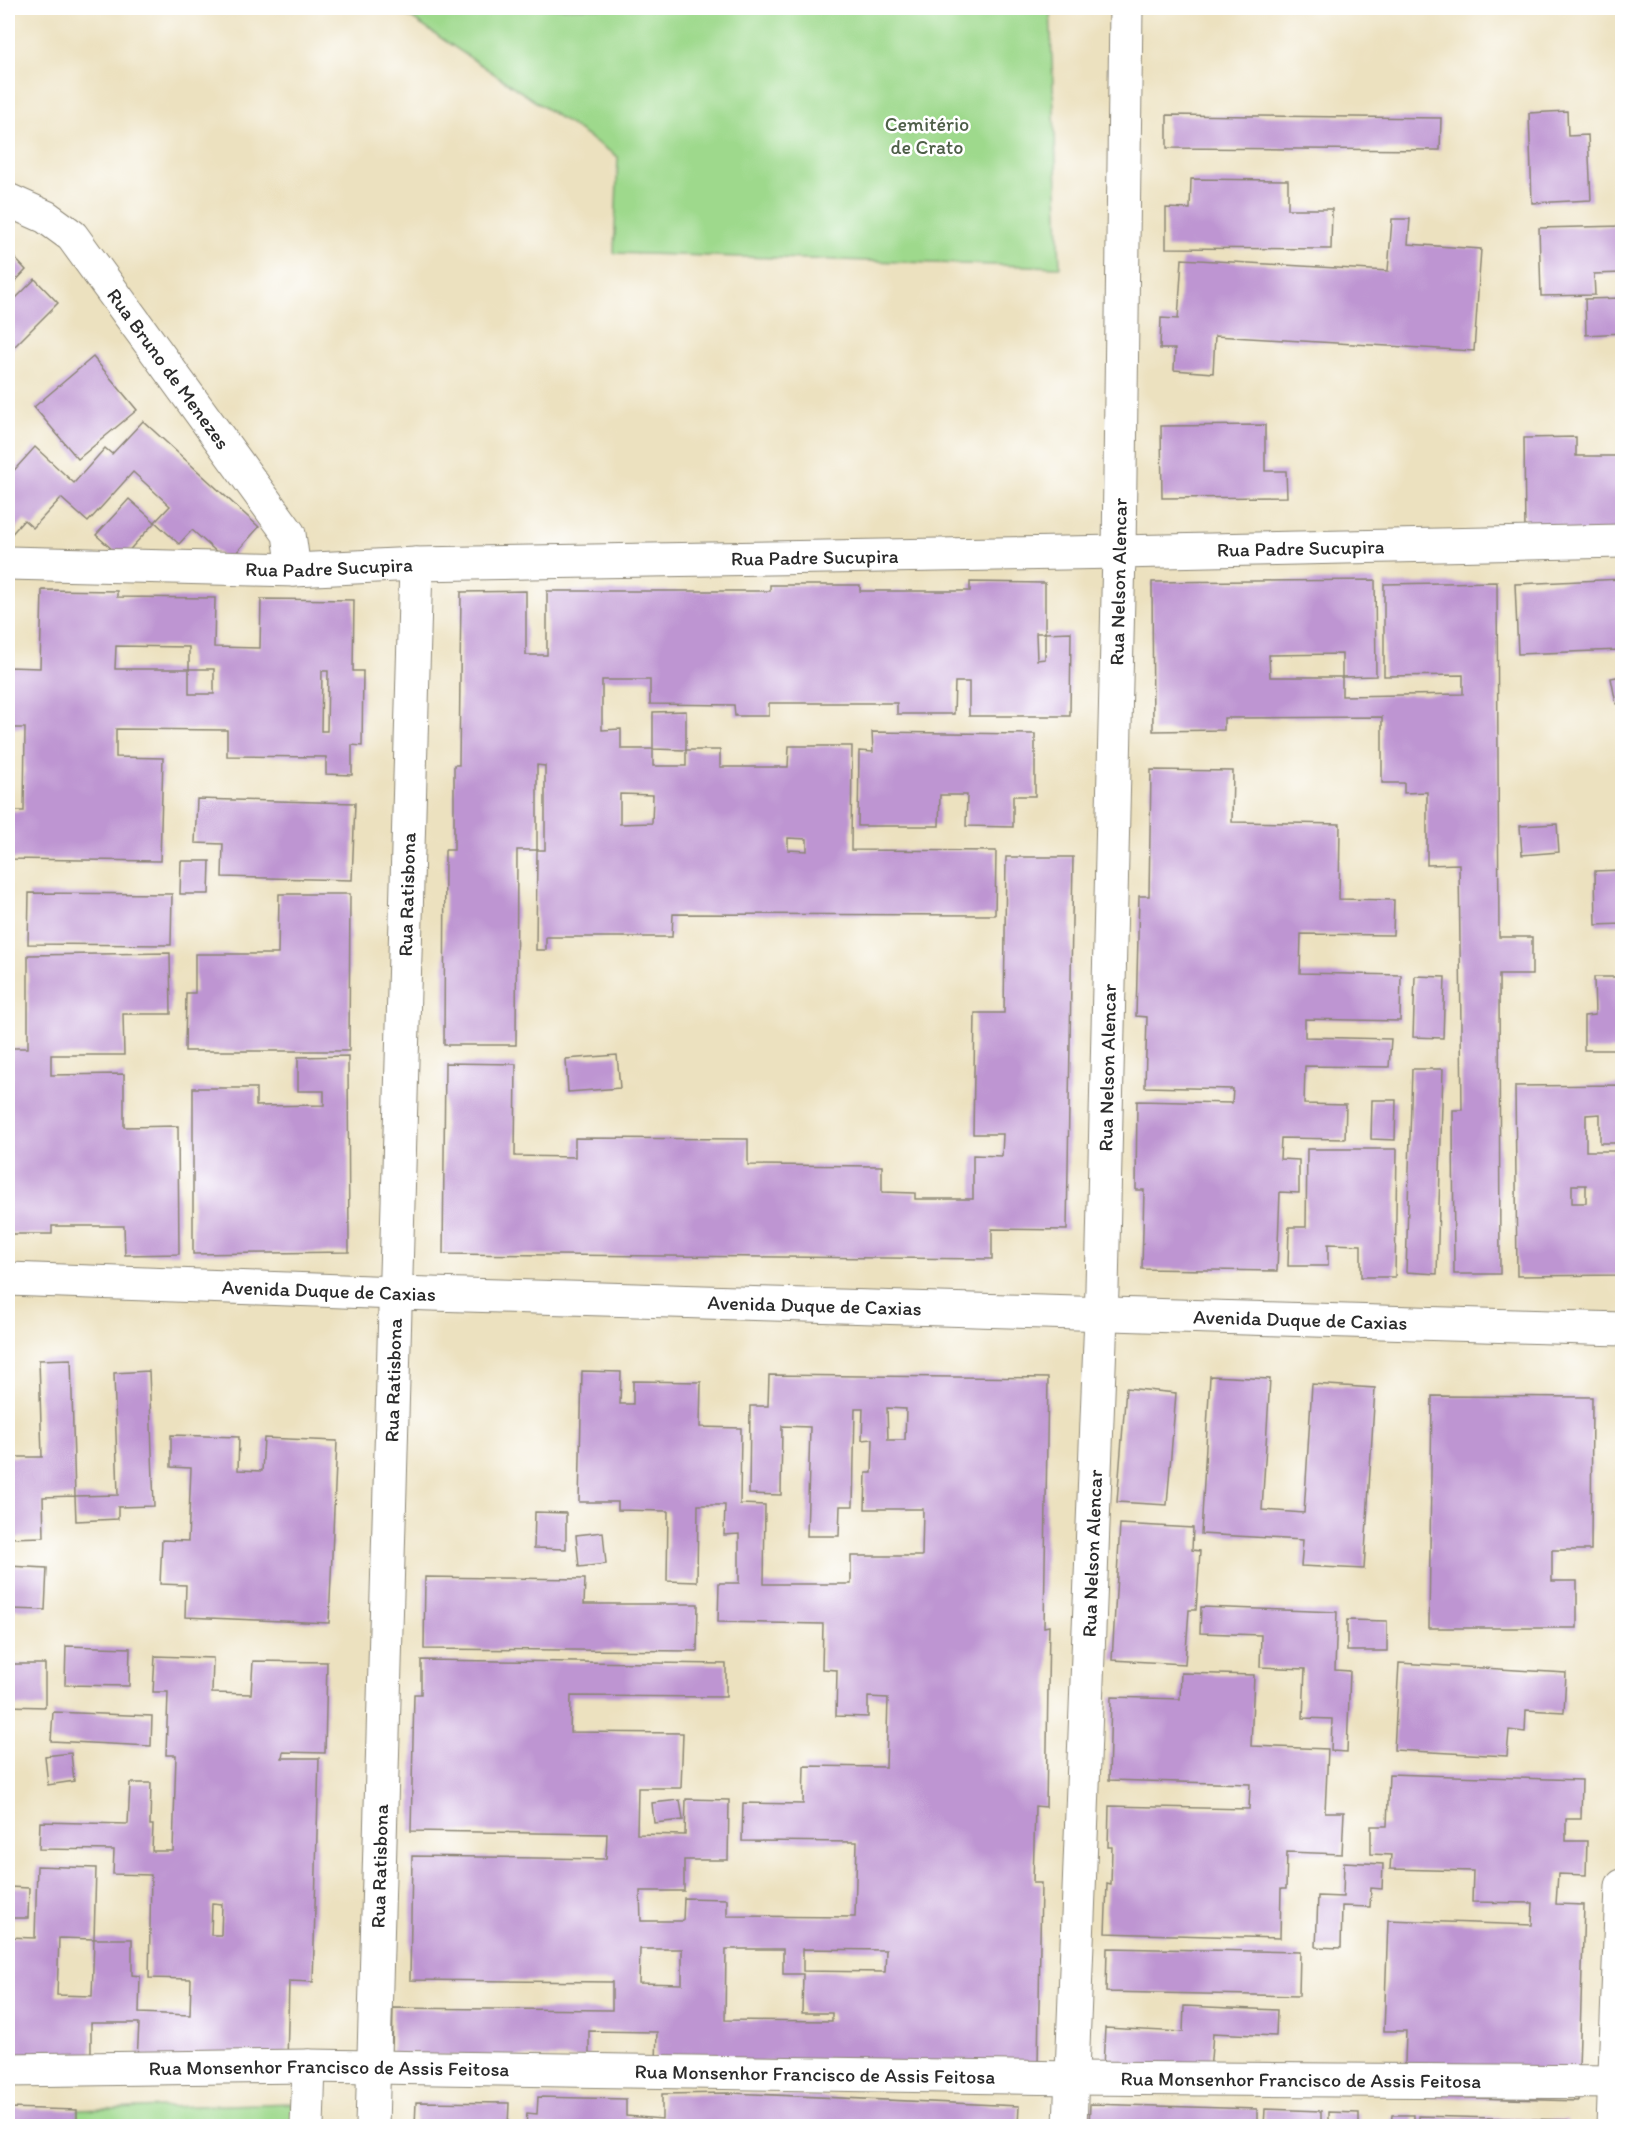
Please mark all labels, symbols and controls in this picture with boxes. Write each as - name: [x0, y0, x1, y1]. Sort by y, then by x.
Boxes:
- park label: Cemitério de Crato: [885, 112, 969, 159]
- street label: Rua Bruno de Menezes: [102, 283, 235, 454]
- street label: Rua Nelson Alencar: [1104, 498, 1132, 666]
- street label: Rua Padre Sucupira: [1217, 534, 1385, 562]
- street label: Rua Padre Sucupira: [731, 544, 899, 571]
- street label: Rua Padre Sucupira: [245, 552, 413, 582]
- street label: Rua Ratisbona: [393, 831, 420, 957]
- street label: Rua Nelson Alencar: [1093, 984, 1121, 1152]
- street label: Avenida Duque de Caxias: [221, 1275, 436, 1306]
- street label: Avenida Duque de Caxias: [707, 1290, 922, 1320]
- street label: Avenida Duque de Caxias: [1193, 1304, 1408, 1335]
- street label: Rua Ratisbona: [379, 1317, 407, 1443]
- street label: Rua Nelson Alencar: [1077, 1469, 1107, 1638]
- street label: Rua Ratisbona: [366, 1803, 393, 1929]
- street label: Rua Monsenhor Francisco de Assis Feitosa: [149, 2054, 510, 2081]
- street label: Rua Monsenhor Francisco de Assis Feitosa: [634, 2059, 996, 2089]
- street label: Rua Monsenhor Francisco de Assis Feitosa: [1120, 2066, 1481, 2093]

